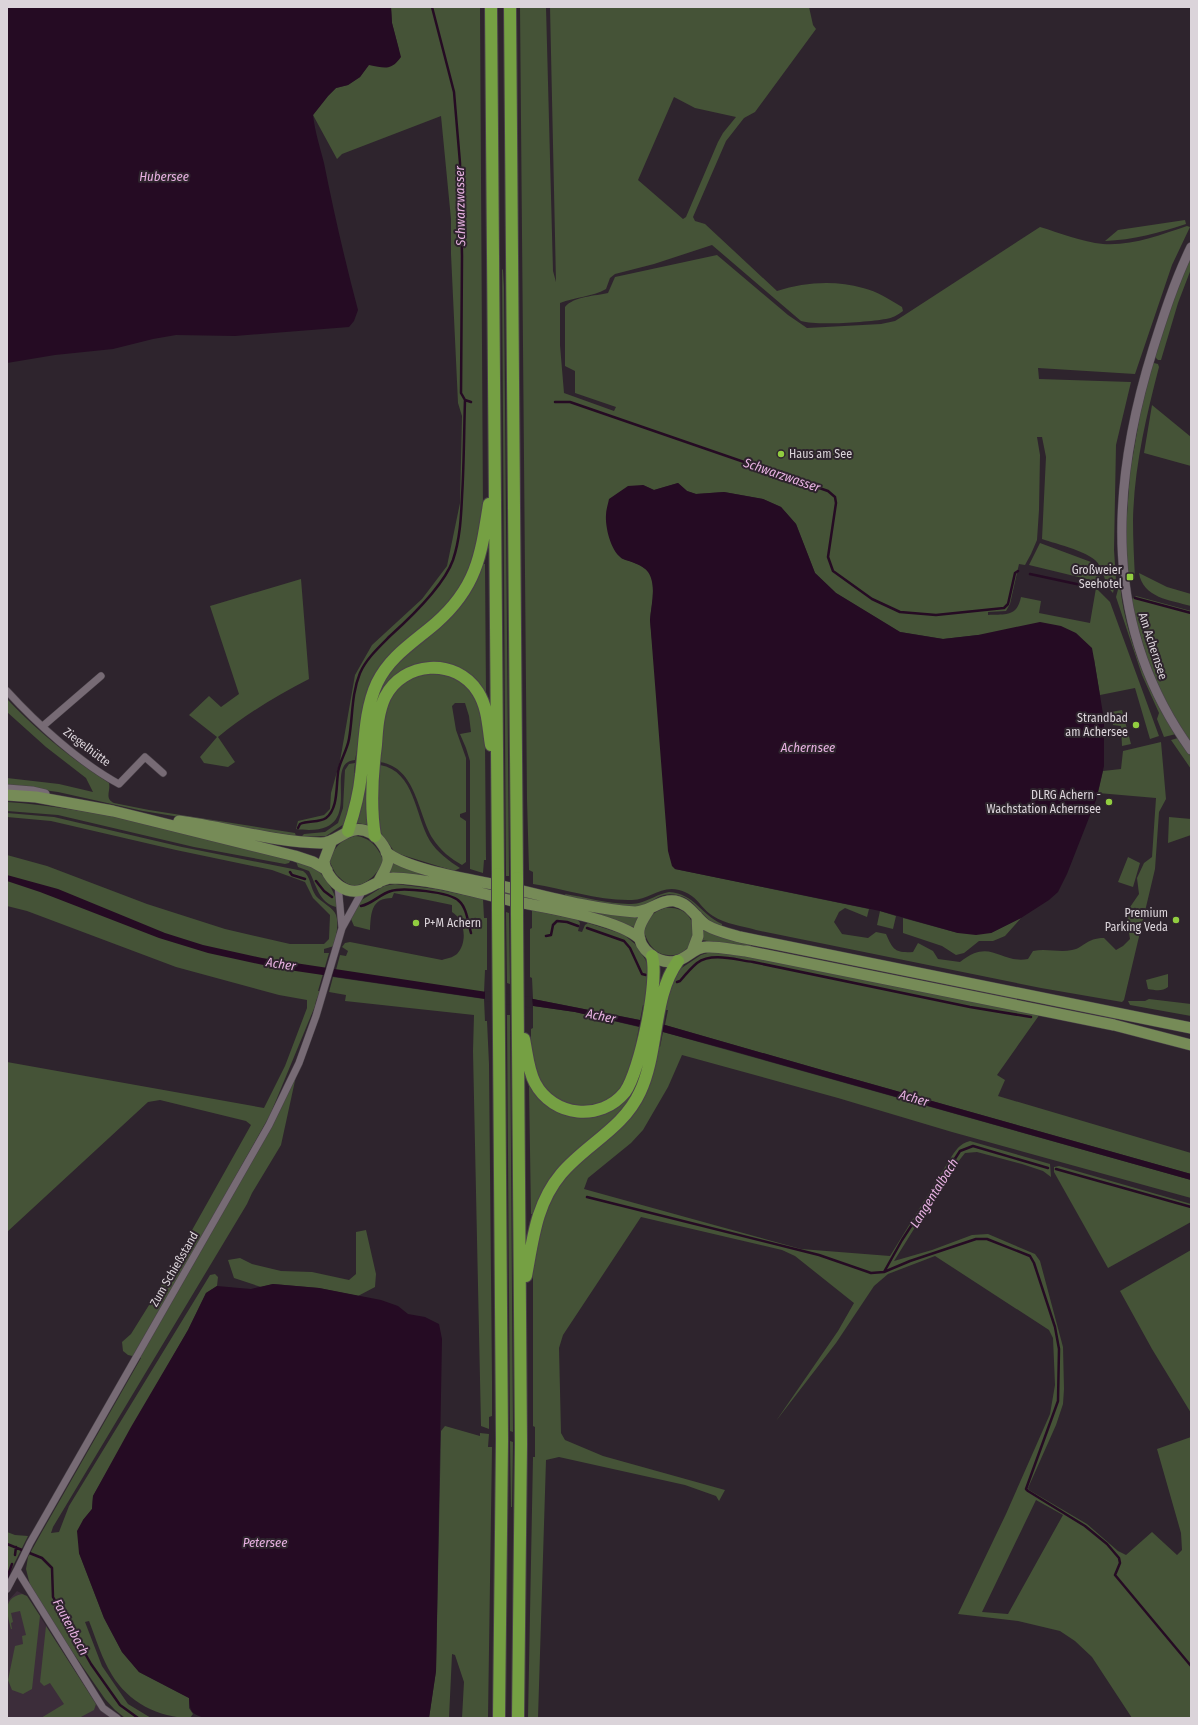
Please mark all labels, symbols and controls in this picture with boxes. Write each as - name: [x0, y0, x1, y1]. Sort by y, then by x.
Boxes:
- water label: Schwarzwasser: [452, 165, 468, 247]
- water label: Hubersee: [139, 169, 189, 184]
- place label: Haus am See: [789, 447, 852, 461]
- marker: Haus am See: [776, 449, 786, 459]
- water label: Schwarzwasser: [741, 455, 823, 495]
- place label: Großweier Seehotel: [1072, 563, 1123, 591]
- marker: Großweier Seehotel: [1125, 572, 1135, 582]
- street label: Am Achernsee: [1136, 611, 1170, 681]
- place label: Strandbad am Achersee: [1065, 711, 1128, 739]
- marker: Strandbad am Achersee: [1131, 720, 1141, 730]
- street label: Ziegelhütte: [61, 725, 113, 769]
- water label: Achernsee: [780, 740, 835, 755]
- place label: DLRG Achern - Wachstation Achernsee: [987, 788, 1101, 816]
- marker: DLRG Achern - Wachstation Achernsee: [1104, 797, 1114, 807]
- place label: Premium Parking Veda: [1105, 906, 1168, 934]
- marker: Premium Parking Veda: [1171, 915, 1181, 925]
- place label: P+M Achern: [424, 916, 481, 930]
- marker: P+M Achern: [411, 918, 421, 928]
- water label: Acher: [264, 954, 297, 974]
- water label: Acher: [584, 1005, 618, 1027]
- water label: Acher: [897, 1086, 931, 1109]
- water label: Langentalbach: [907, 1156, 961, 1230]
- street label: Zum Schießstand: [147, 1229, 201, 1309]
- water label: Petersee: [243, 1535, 287, 1550]
- water label: Fautenbach: [50, 1596, 92, 1658]

